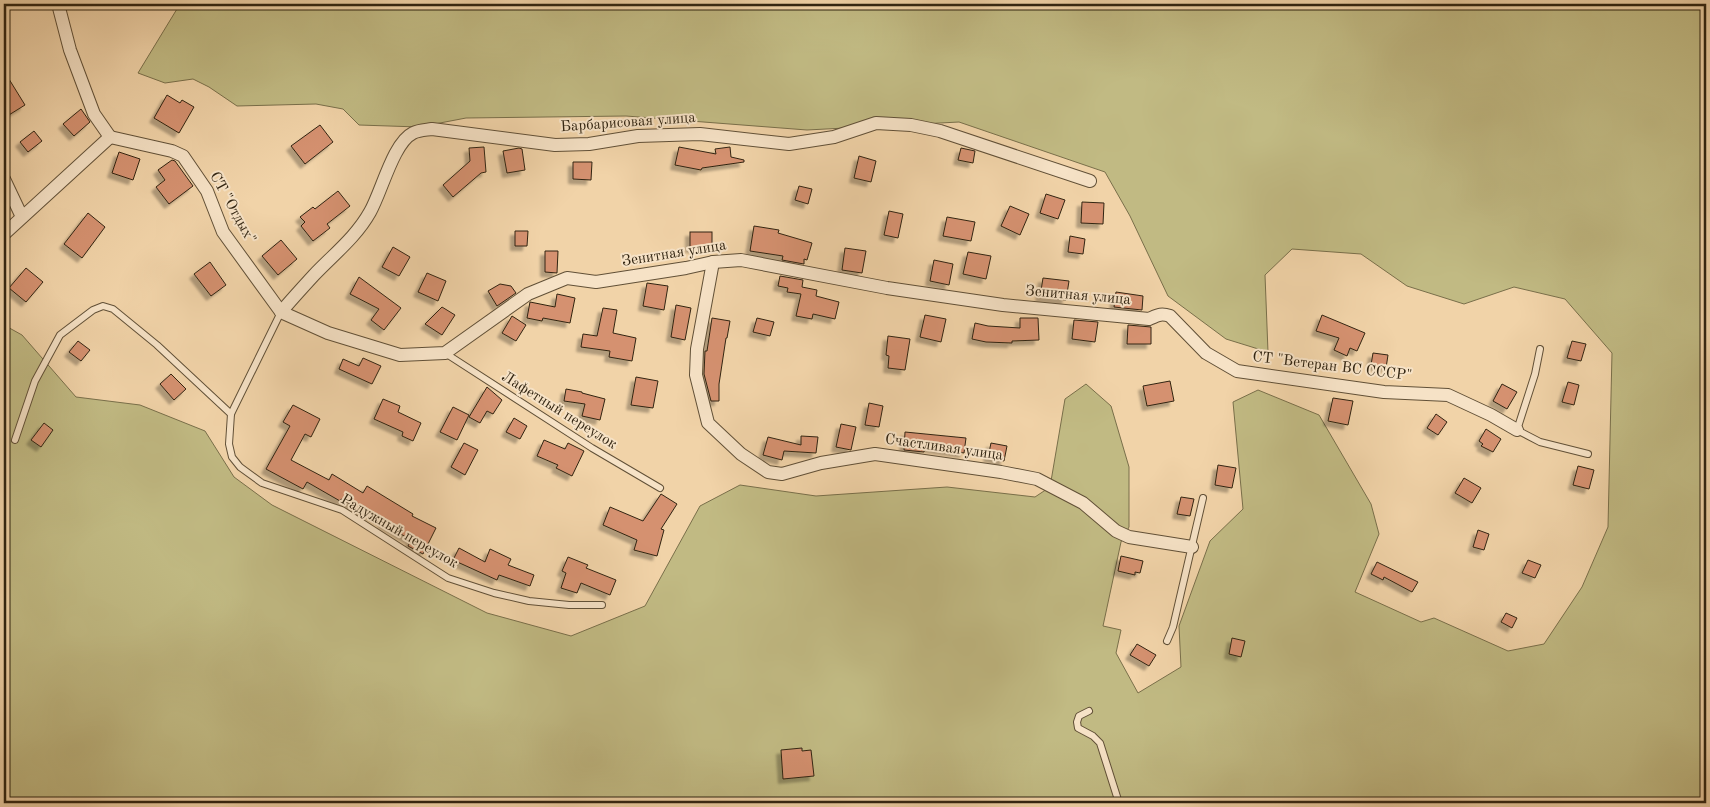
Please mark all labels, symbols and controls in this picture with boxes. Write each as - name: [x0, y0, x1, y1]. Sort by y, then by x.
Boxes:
- street label: Барбарисовая улица: [560, 111, 697, 135]
- street label: СТ "Отдых": [206, 170, 258, 246]
- street label: Зенитная улица: [621, 238, 728, 270]
- street label: Зенитная улица: [1025, 284, 1132, 308]
- street label: СТ "Ветеран ВС СССР": [1251, 350, 1413, 384]
- street label: Лафетный переулок: [499, 369, 620, 453]
- street label: Счастливая улица: [884, 432, 1005, 464]
- street label: Радужный переулок: [338, 492, 461, 572]

